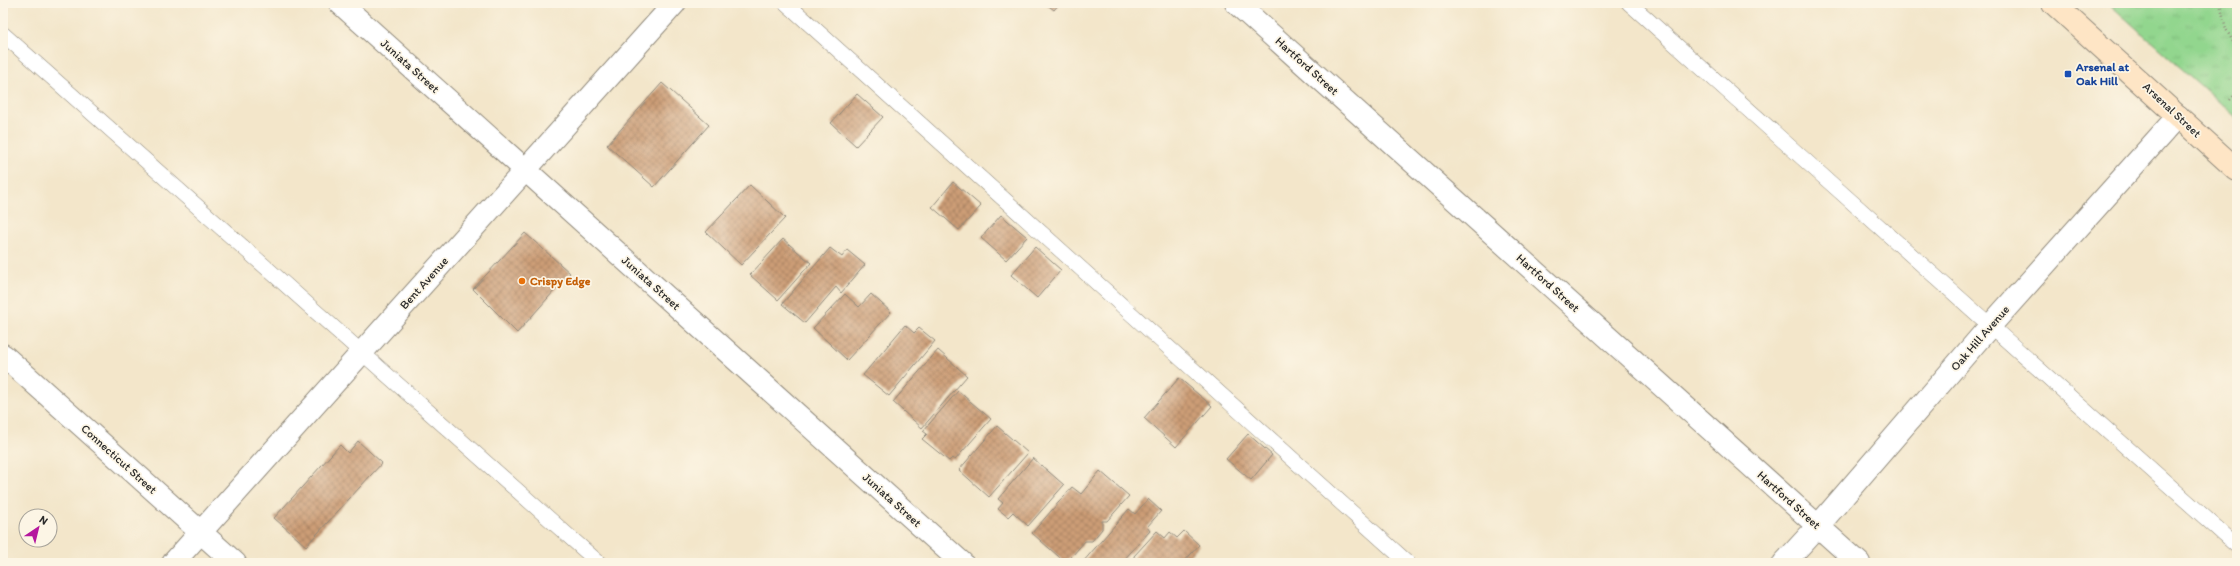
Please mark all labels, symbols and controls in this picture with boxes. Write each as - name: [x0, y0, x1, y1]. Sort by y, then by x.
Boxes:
- street label: Hartford Street: [1272, 34, 1342, 98]
- street label: Juniata Street: [378, 36, 443, 96]
- place label: Arsenal at Oak Hill: [2075, 60, 2130, 88]
- marker: Arsenal at Oak Hill: [2063, 69, 2073, 79]
- street label: Arsenal Street: [2140, 80, 2204, 141]
- street label: Hartford Street: [1513, 251, 1583, 315]
- street label: Juniata Street: [619, 253, 684, 313]
- street label: Bent Avenue: [397, 254, 451, 312]
- place label: Crispy Edge: [530, 274, 591, 289]
- marker: Crispy Edge: [517, 276, 527, 286]
- street label: Oak Hill Avenue: [1948, 302, 2012, 374]
- street label: Connecticut Street: [78, 421, 160, 497]
- street label: Hartford Street: [1754, 468, 1824, 532]
- street label: Juniata Street: [860, 470, 925, 530]
- north arrow: [18, 508, 58, 548]
- text: N: [37, 513, 50, 528]

